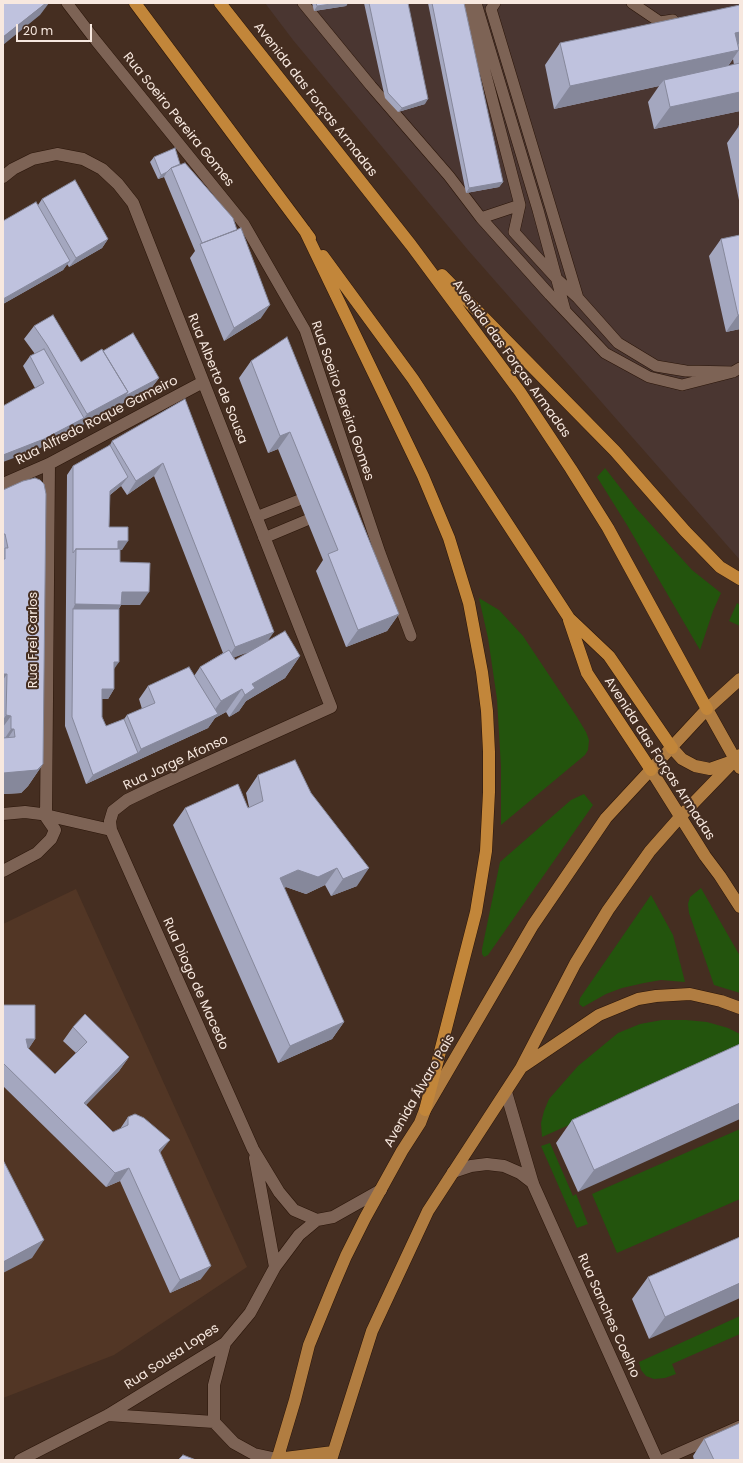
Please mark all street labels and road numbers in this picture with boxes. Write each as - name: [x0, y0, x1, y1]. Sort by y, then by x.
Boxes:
- street label: Avenida das Forças Armadas: [250, 20, 380, 180]
- street label: Rua Soeiro Pereira Gomes: [119, 50, 237, 190]
- street label: Avenida das Forças Armadas: [448, 277, 574, 441]
- street label: Rua Alberto de Sousa: [184, 312, 250, 446]
- street label: Rua Soeiro Pereira Gomes: [307, 319, 377, 483]
- street label: Rua Alfredo Roque Gameiro: [13, 373, 181, 469]
- street label: Rua Frei Carlos: [26, 592, 42, 688]
- street label: Avenida das Forças Armadas: [600, 675, 718, 843]
- street label: Rua Jorge Afonso: [121, 732, 231, 794]
- street label: Rua Diogo de Macedo: [159, 915, 231, 1053]
- street label: Avenida Álvaro Pais: [381, 1032, 459, 1150]
- street label: Rua Sanches Coelho: [574, 1252, 642, 1380]
- street label: Rua Sousa Lopes: [122, 1321, 222, 1393]

